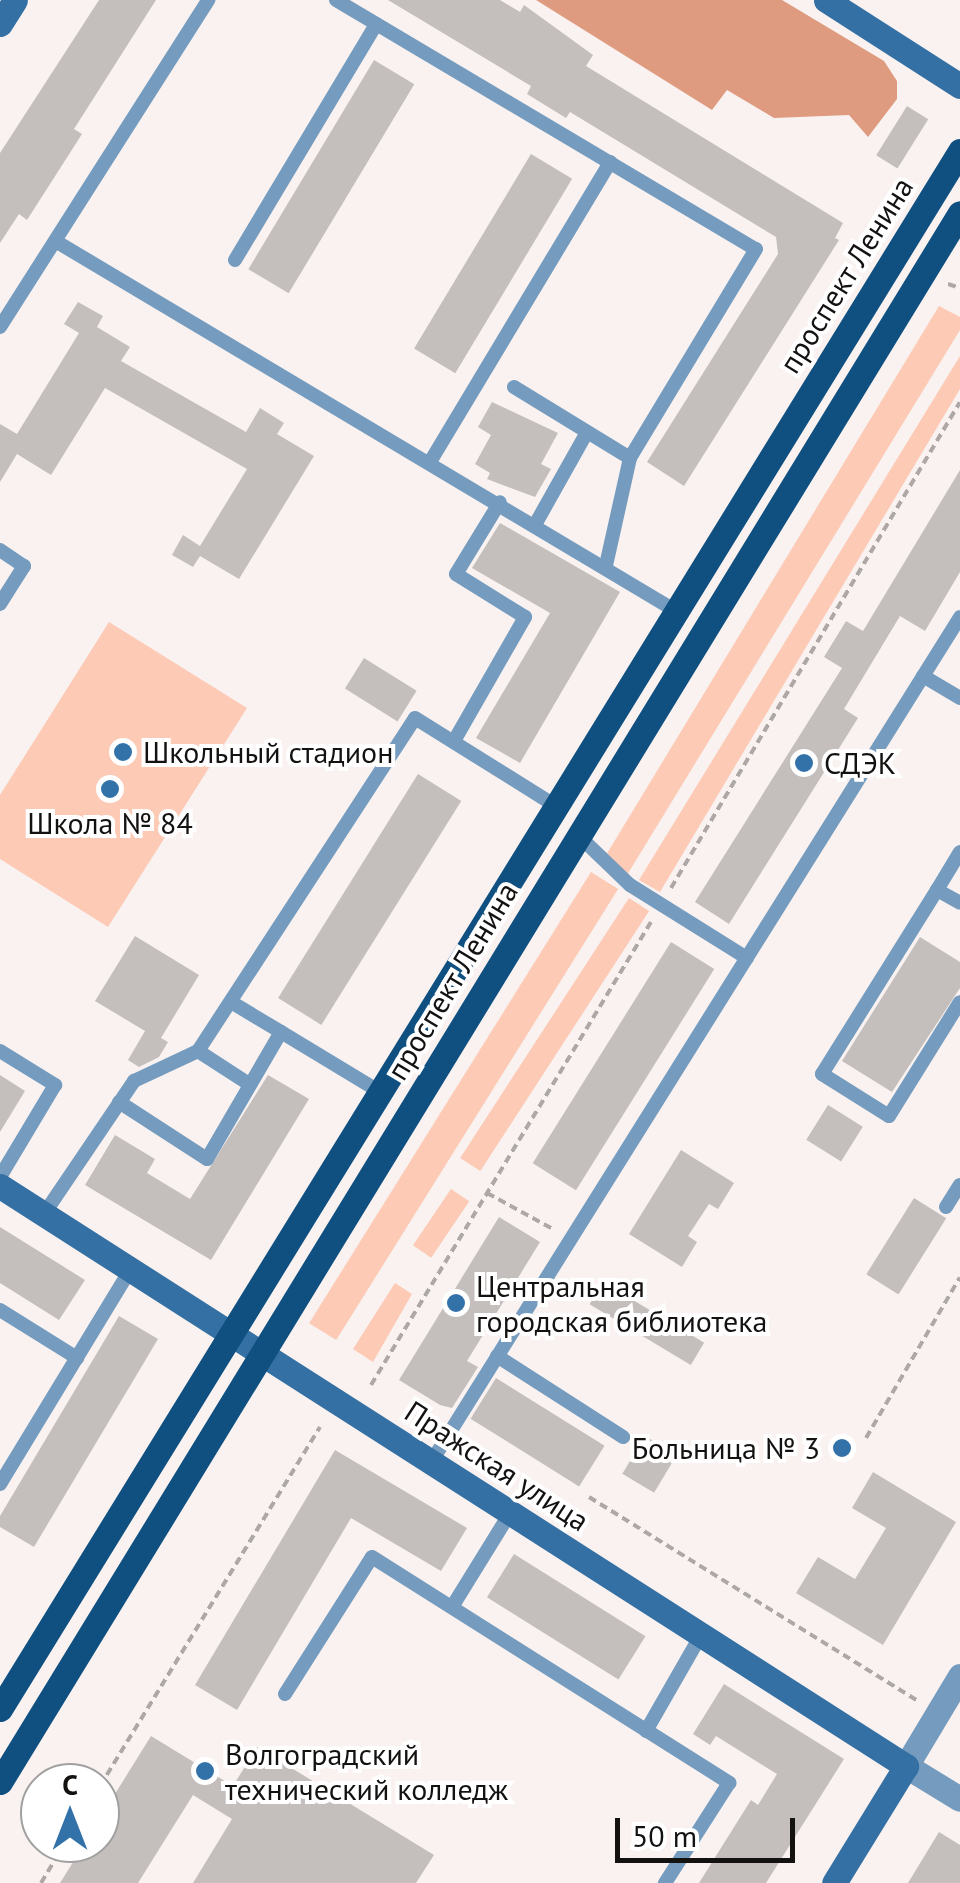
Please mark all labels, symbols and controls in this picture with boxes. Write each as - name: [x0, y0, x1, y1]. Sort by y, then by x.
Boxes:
- street label: проспект Ленина: [771, 170, 921, 380]
- place label: Школьный стадион: [143, 734, 393, 770]
- marker: Школьный стадион: [112, 741, 134, 763]
- place label: СДЭК: [824, 745, 896, 781]
- marker: СДЭК: [793, 752, 815, 774]
- marker: Школа № 84: [99, 778, 121, 800]
- place label: Школа № 84: [27, 805, 193, 841]
- street label: проспект Ленина: [379, 875, 525, 1087]
- place label: Центральная городская библиотека: [476, 1268, 767, 1338]
- marker: Центральная городская библиотека: [445, 1292, 467, 1314]
- street label: Пражская улица: [398, 1393, 596, 1539]
- place label: Больница № 3: [632, 1430, 820, 1466]
- marker: Больница № 3: [829, 1435, 855, 1461]
- place label: Волгоградский технический колледж: [225, 1736, 508, 1806]
- marker: Волгоградский технический колледж: [194, 1760, 216, 1782]
- north arrow: [20, 1763, 120, 1863]
- text: С: [62, 1766, 78, 1803]
- scale bar: [620, 1798, 800, 1860]
- text: 50 m: [632, 1816, 697, 1855]

